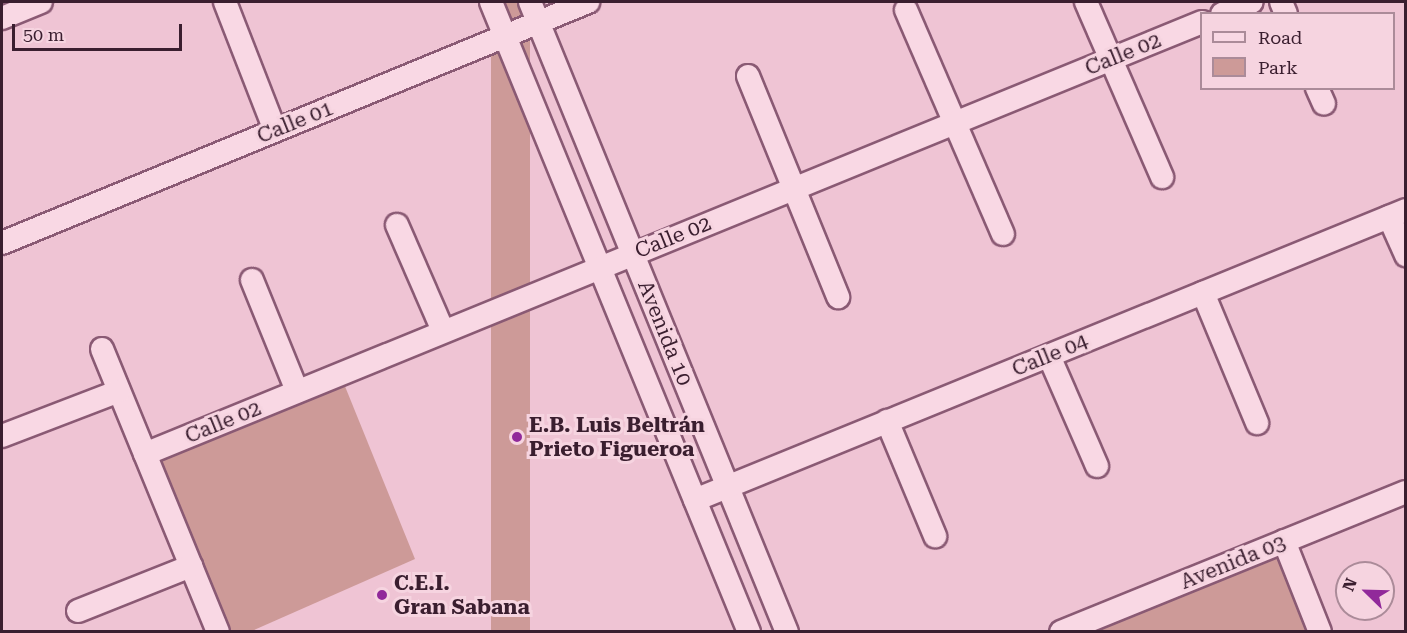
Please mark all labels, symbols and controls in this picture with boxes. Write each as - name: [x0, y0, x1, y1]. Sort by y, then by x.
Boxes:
- scale bar: [15, 12, 184, 50]
- legend: [1200, 12, 1395, 90]
- text: 50 m: [23, 24, 64, 45]
- street label: Calle 02: [1081, 27, 1165, 81]
- text: Road: [1258, 27, 1302, 48]
- text: Park: [1258, 57, 1298, 78]
- street label: Calle 01: [253, 95, 337, 149]
- street label: Calle 02: [631, 210, 715, 264]
- street label: Avenida 10: [632, 277, 698, 389]
- street label: Calle 04: [1008, 328, 1092, 382]
- street label: Calle 02: [181, 395, 265, 449]
- place label: E.B. Luis Beltrán Prieto Figueroa: [529, 412, 705, 462]
- marker: E.B. Luis Beltrán Prieto Figueroa: [510, 430, 524, 444]
- street label: Avenida 03: [1177, 529, 1289, 595]
- north arrow: [1335, 561, 1395, 621]
- place label: C.E.I. Gran Sabana: [394, 570, 530, 620]
- text: N: [1339, 575, 1361, 594]
- marker: C.E.I. Gran Sabana: [375, 588, 389, 602]

